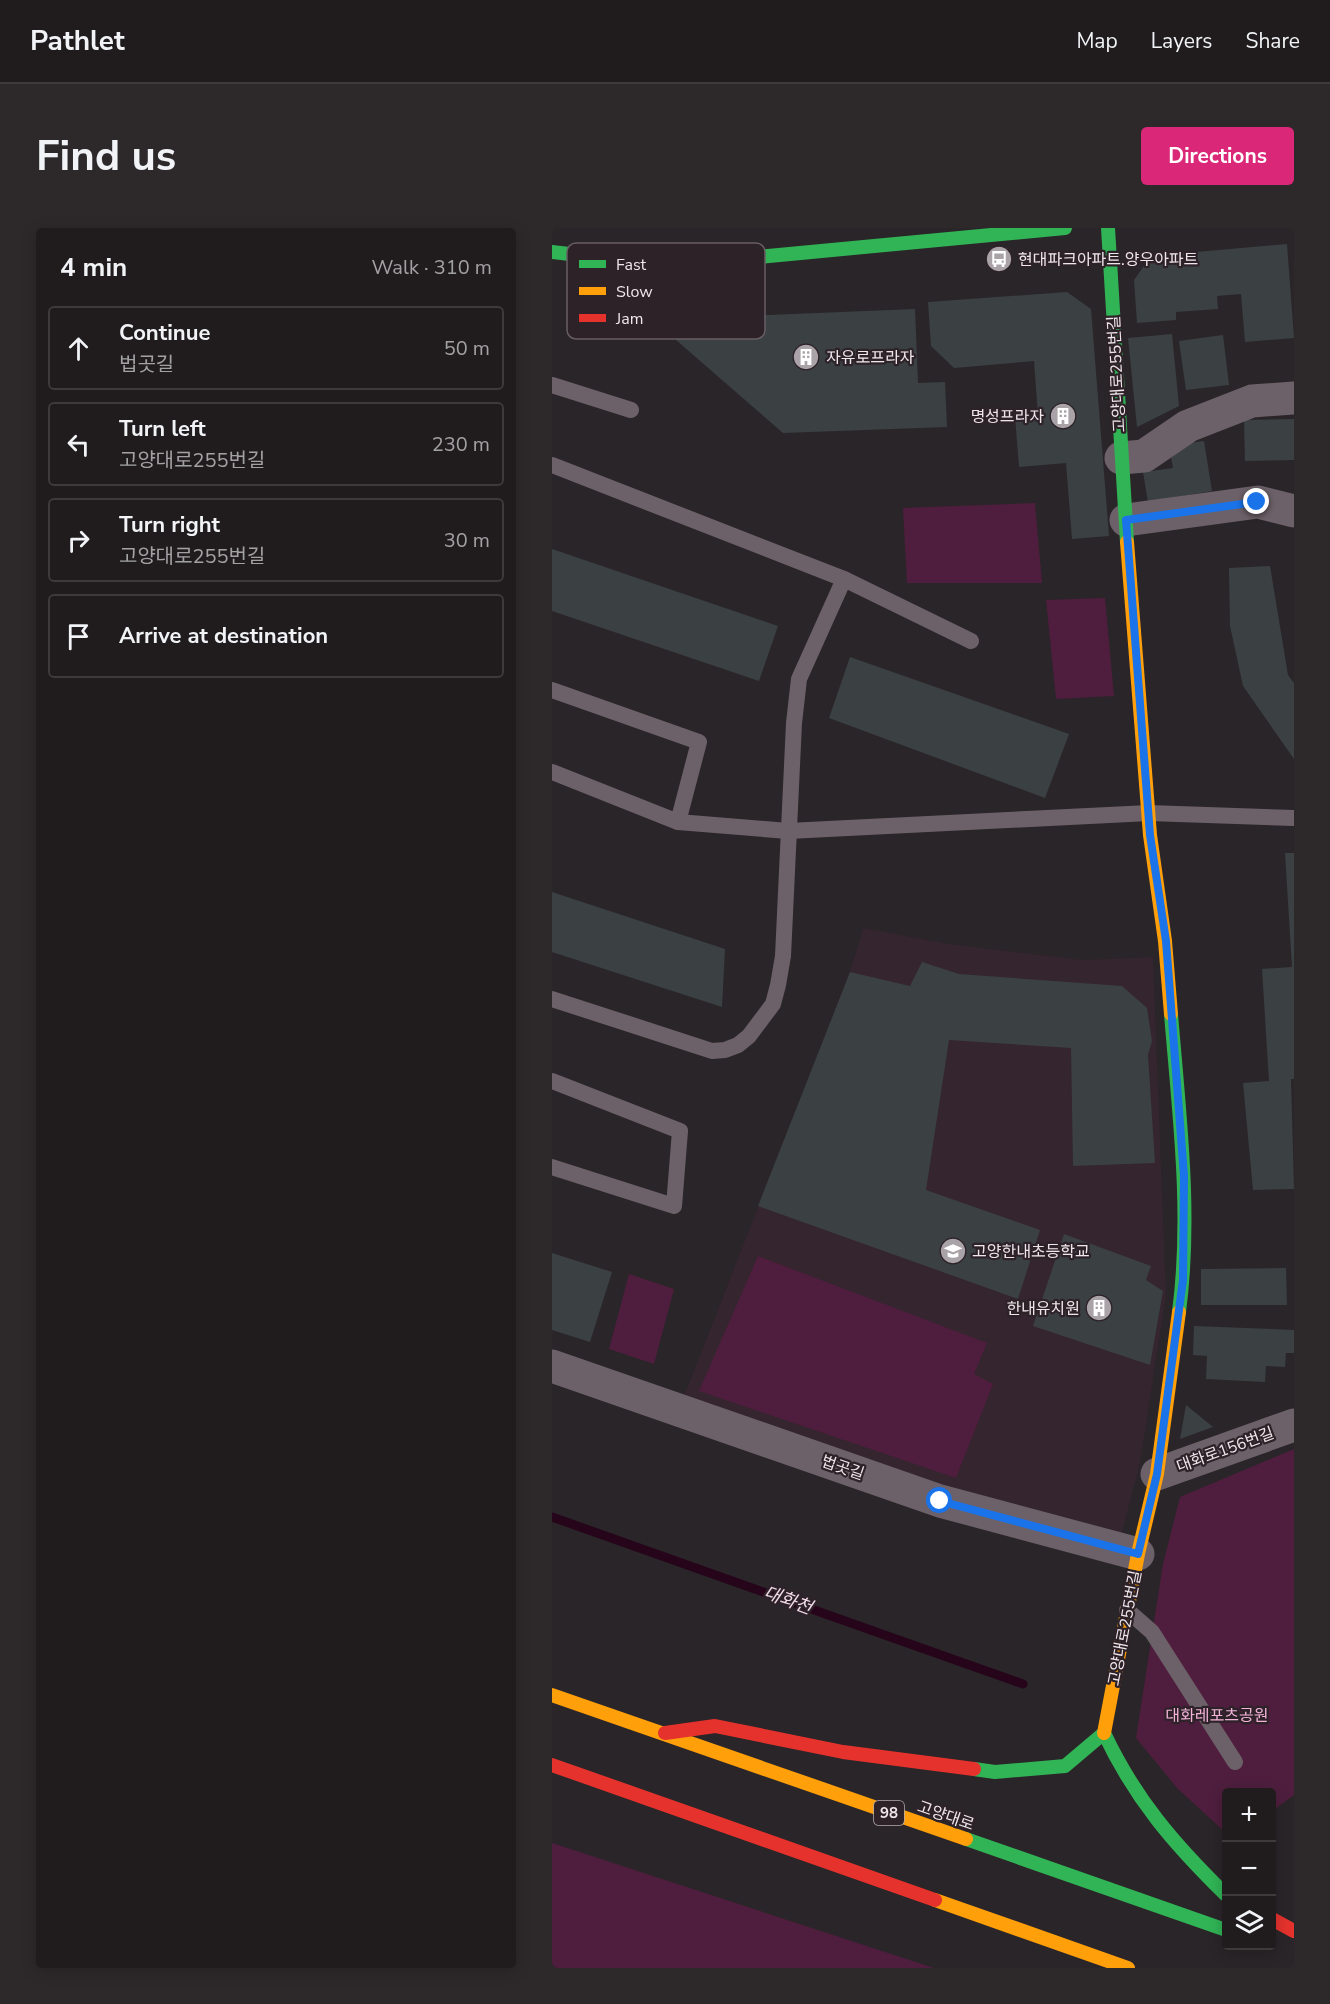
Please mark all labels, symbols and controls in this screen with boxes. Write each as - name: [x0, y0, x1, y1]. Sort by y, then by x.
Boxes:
- text: Pathlet: [30, 22, 125, 60]
- text: Map: [1076, 27, 1118, 55]
- text: Layers: [1151, 27, 1212, 55]
- text: Share: [1245, 27, 1300, 55]
- button: Directions: [1141, 127, 1294, 185]
- text: Find us: [36, 128, 176, 185]
- legend: [567, 243, 765, 339]
- bus stop icon: 현대파크아파트.양우아파트: [984, 244, 1014, 274]
- place label: 현대파크아파트.양우아파트: [1018, 249, 1198, 271]
- text: 4 min: [60, 250, 127, 285]
- text: Walk · 310 m: [372, 254, 492, 281]
- text: Fast: [616, 254, 647, 276]
- text: Slow: [616, 281, 653, 303]
- text: Jam: [615, 308, 643, 330]
- street label: 고양대로255번길: [1103, 315, 1131, 433]
- text: Continue: [119, 318, 210, 348]
- icon: ahead: [62, 332, 95, 365]
- text: 50 m: [444, 335, 490, 362]
- building icon: 자유로프라자: [791, 342, 821, 372]
- place label: 자유로프라자: [826, 347, 915, 369]
- text: 법곳길: [119, 351, 174, 378]
- building icon: 명성프라자: [1048, 401, 1078, 431]
- place label: 명성프라자: [970, 406, 1044, 428]
- text: Turn left: [119, 414, 206, 444]
- icon: left: [62, 428, 95, 461]
- text: 230 m: [432, 431, 490, 458]
- text: 고양대로255번길: [119, 447, 265, 474]
- route end: [1243, 488, 1269, 514]
- text: Turn right: [119, 510, 220, 540]
- icon: right: [62, 524, 95, 557]
- text: 30 m: [444, 527, 490, 554]
- text: 고양대로255번길: [119, 543, 265, 570]
- icon: arrive: [62, 620, 95, 653]
- text: Arrive at destination: [119, 621, 328, 651]
- school or university icon: 고양한내초등학교: [938, 1236, 968, 1266]
- place label: 고양한내초등학교: [972, 1241, 1090, 1263]
- building icon: 한내유치원: [1084, 1293, 1114, 1323]
- place label: 한내유치원: [1006, 1298, 1080, 1320]
- street label: 대화로156번길: [1173, 1422, 1277, 1478]
- street label: 법곳길: [818, 1450, 867, 1486]
- route start: [926, 1487, 952, 1513]
- street label: 고양대로255번길: [1103, 1569, 1147, 1688]
- water label: 대화천: [761, 1580, 818, 1621]
- park label: 대화레포츠공원: [1165, 1705, 1269, 1727]
- map controls: [1222, 1788, 1276, 1950]
- button: +: [1222, 1788, 1276, 1842]
- street label: 고양대로: [914, 1796, 977, 1836]
- road number: 98: [874, 1801, 904, 1825]
- button: −: [1222, 1842, 1276, 1896]
- button: layers: [1222, 1896, 1276, 1950]

